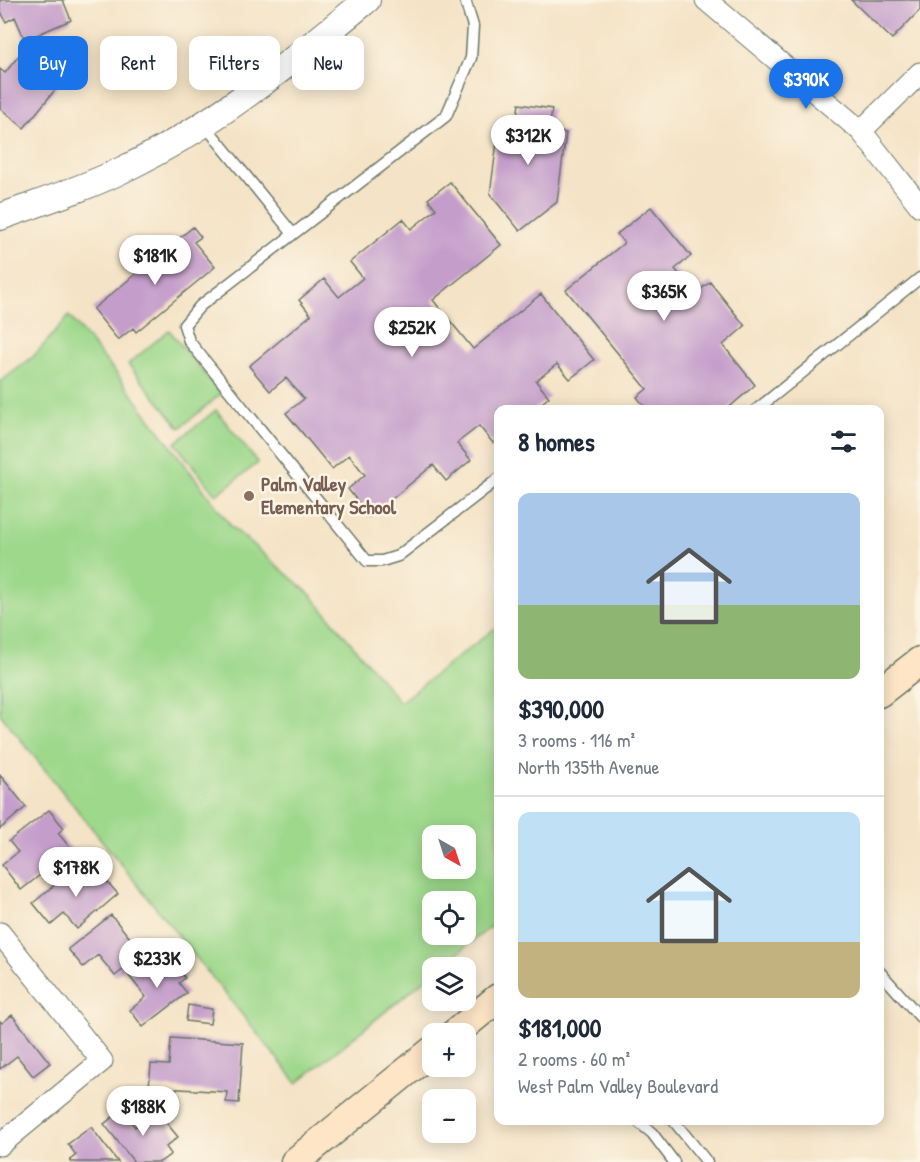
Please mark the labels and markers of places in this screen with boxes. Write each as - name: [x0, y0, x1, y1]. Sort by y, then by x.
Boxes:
- pin: $390K: [764, 59, 848, 110]
- pin: $312K: [486, 115, 570, 166]
- pin: $181K: [113, 235, 197, 286]
- pin: $365K: [622, 271, 706, 322]
- pin: $252K: [370, 307, 454, 358]
- place label: Palm Valley Elementary School: [261, 470, 397, 521]
- marker: Palm Valley Elementary School: [242, 489, 256, 503]
- pin: $178K: [34, 847, 118, 898]
- pin: $233K: [115, 938, 199, 989]
- pin: $188K: [101, 1086, 185, 1137]

